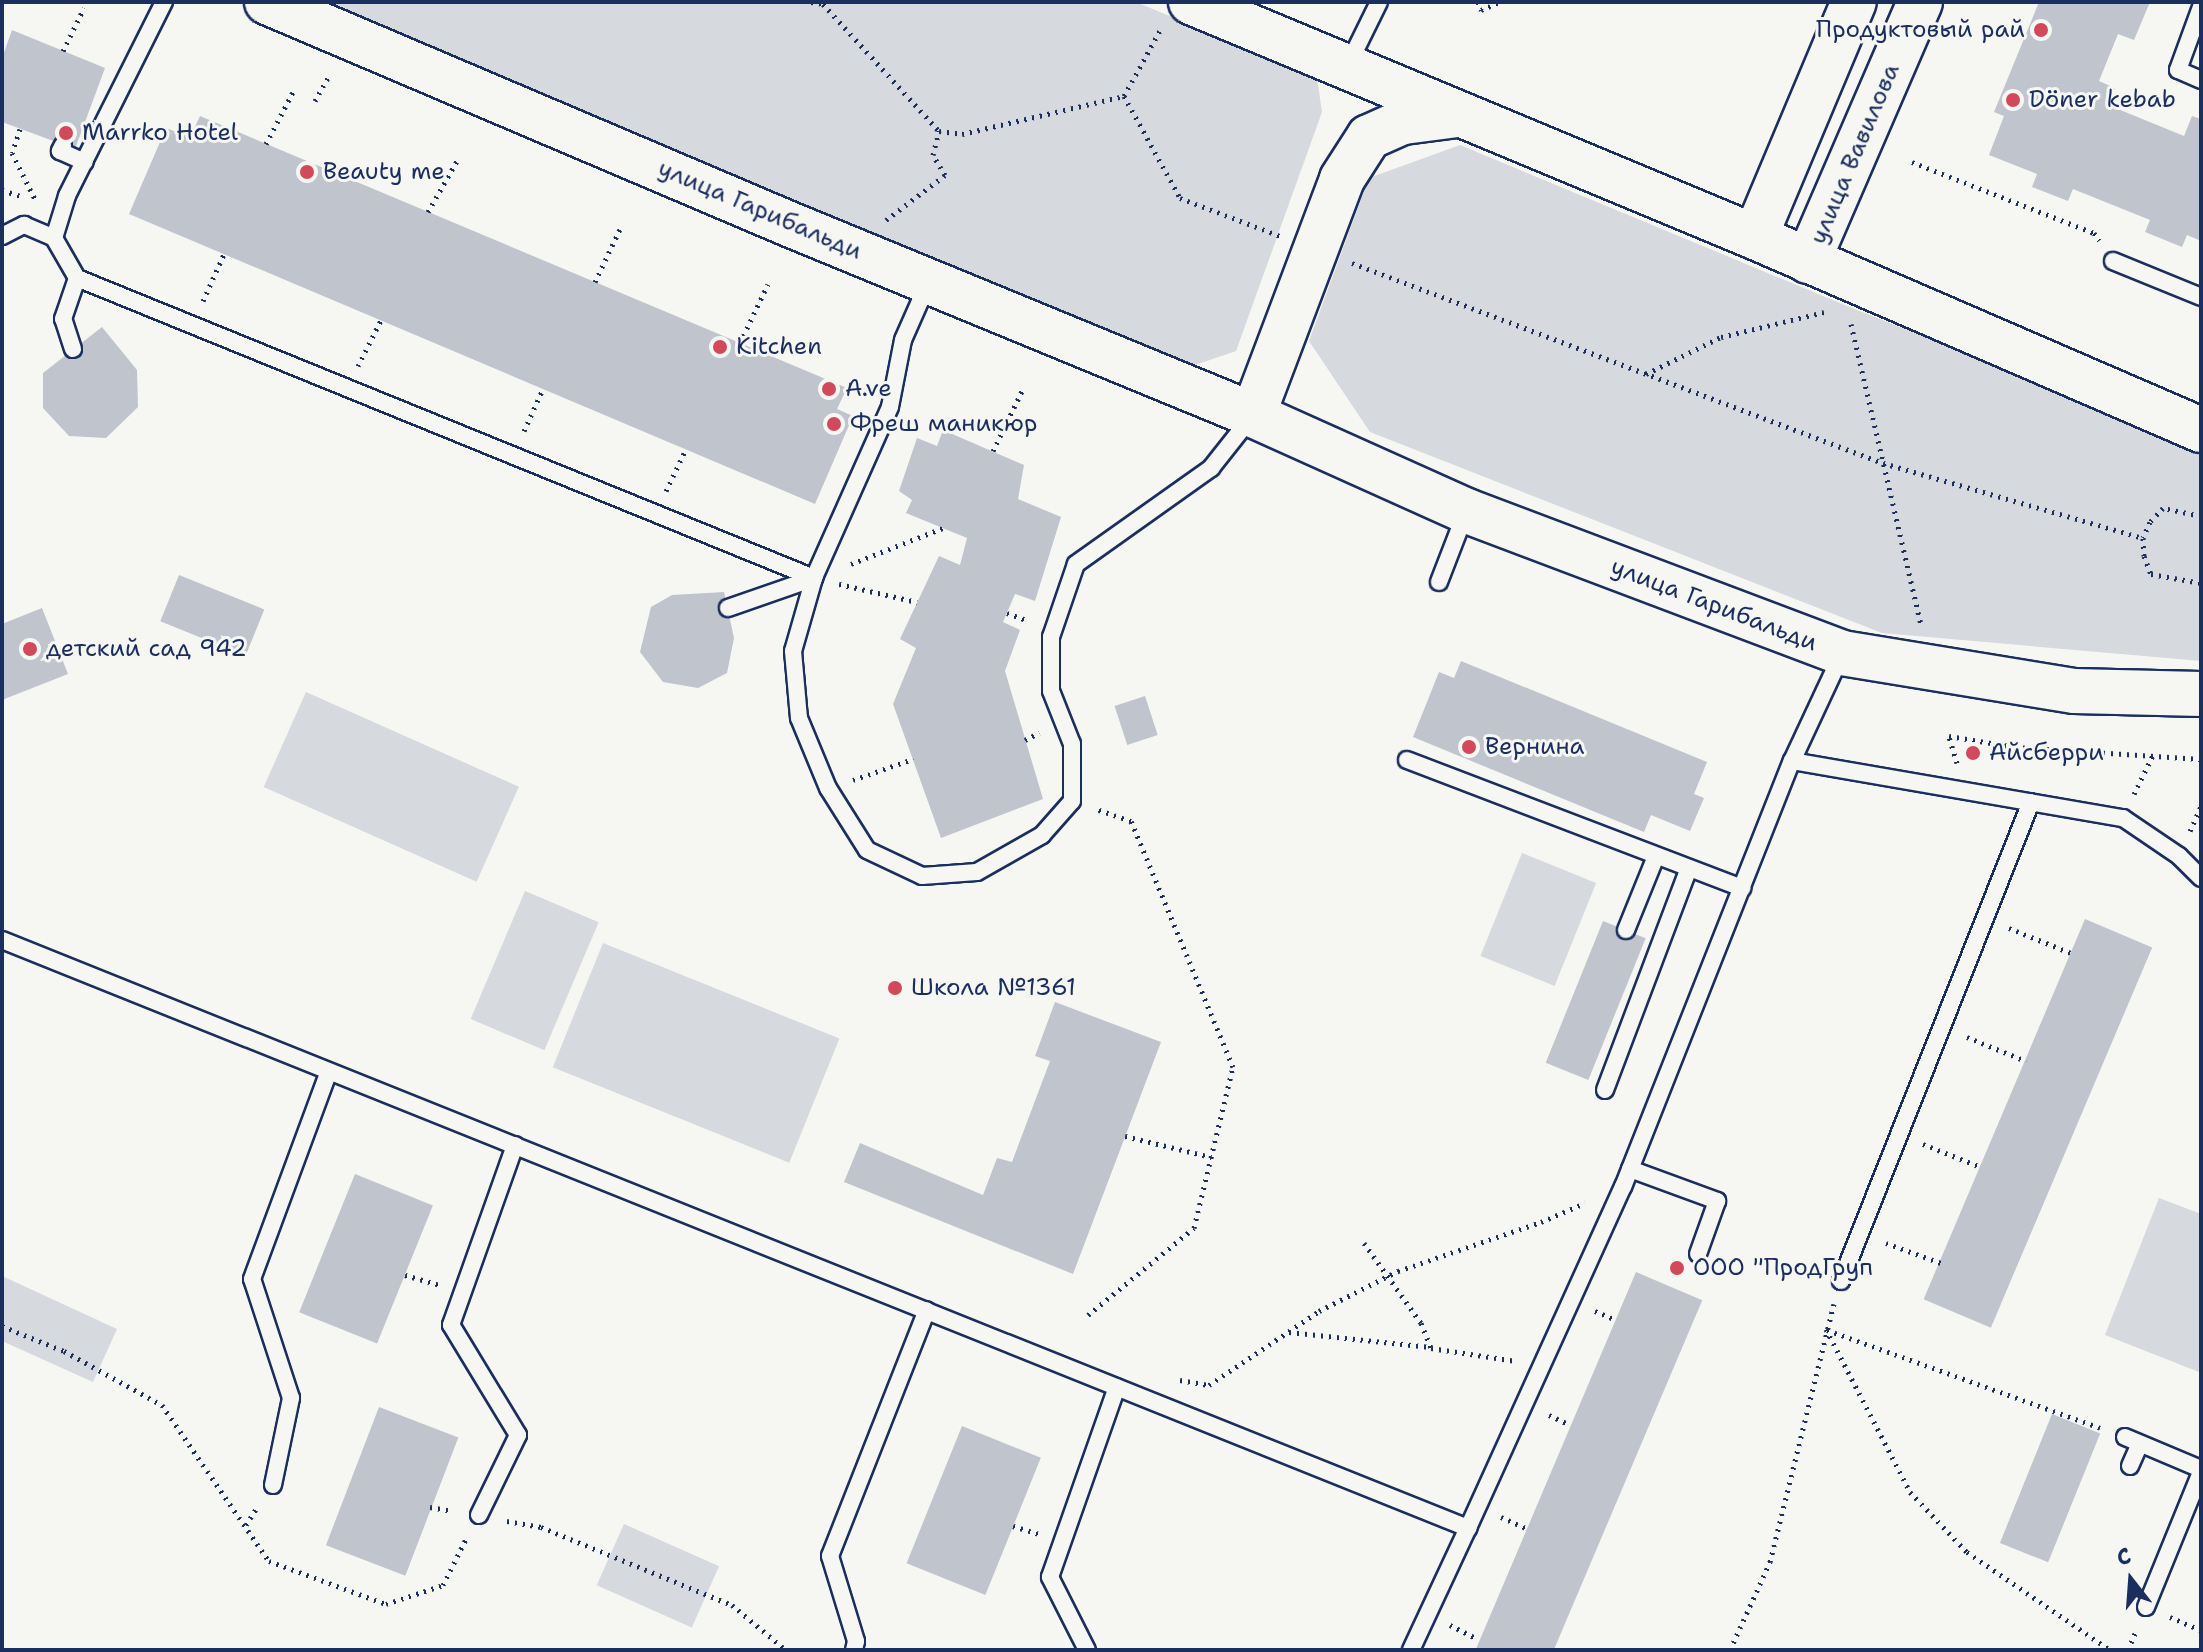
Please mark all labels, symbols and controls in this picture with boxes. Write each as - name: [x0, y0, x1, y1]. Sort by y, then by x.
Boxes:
- place label: Продуктовый рай: [1816, 16, 2025, 44]
- marker: Продуктовый рай: [2032, 21, 2050, 39]
- street label: улица Вавилова: [1804, 60, 1906, 248]
- place label: Döner kebab: [2029, 86, 2176, 114]
- marker: Döner kebab: [2004, 91, 2022, 109]
- place label: Marrko Hotel: [82, 119, 238, 147]
- marker: Marrko Hotel: [57, 124, 75, 142]
- street label: улица Гарибальди: [654, 154, 866, 266]
- place label: Beauty me: [323, 158, 445, 186]
- marker: Beauty me: [298, 163, 316, 181]
- place label: Kitchen: [736, 333, 822, 361]
- marker: Kitchen: [711, 338, 729, 356]
- place label: A.ve: [845, 375, 892, 403]
- marker: A.ve: [820, 380, 838, 398]
- place label: Фреш маникюр: [850, 410, 1038, 438]
- marker: Фреш маникюр: [825, 415, 843, 433]
- street label: улица Гарибальди: [1607, 552, 1821, 658]
- place label: детский сад 942: [46, 635, 247, 663]
- marker: детский сад 942: [21, 640, 39, 658]
- place label: Вернина: [1485, 733, 1585, 761]
- marker: Вернина: [1460, 738, 1478, 756]
- place label: Айсберри: [1989, 739, 2104, 767]
- marker: Айсберри: [1964, 744, 1982, 762]
- place label: Школа №1361: [911, 974, 1076, 1002]
- marker: Школа №1361: [886, 979, 904, 997]
- place label: ООО "ПродГруп: [1693, 1254, 1873, 1282]
- marker: ООО "ПродГруп: [1668, 1259, 1686, 1277]
- north arrow: [2091, 1540, 2171, 1620]
- text: С: [2113, 1541, 2135, 1572]

